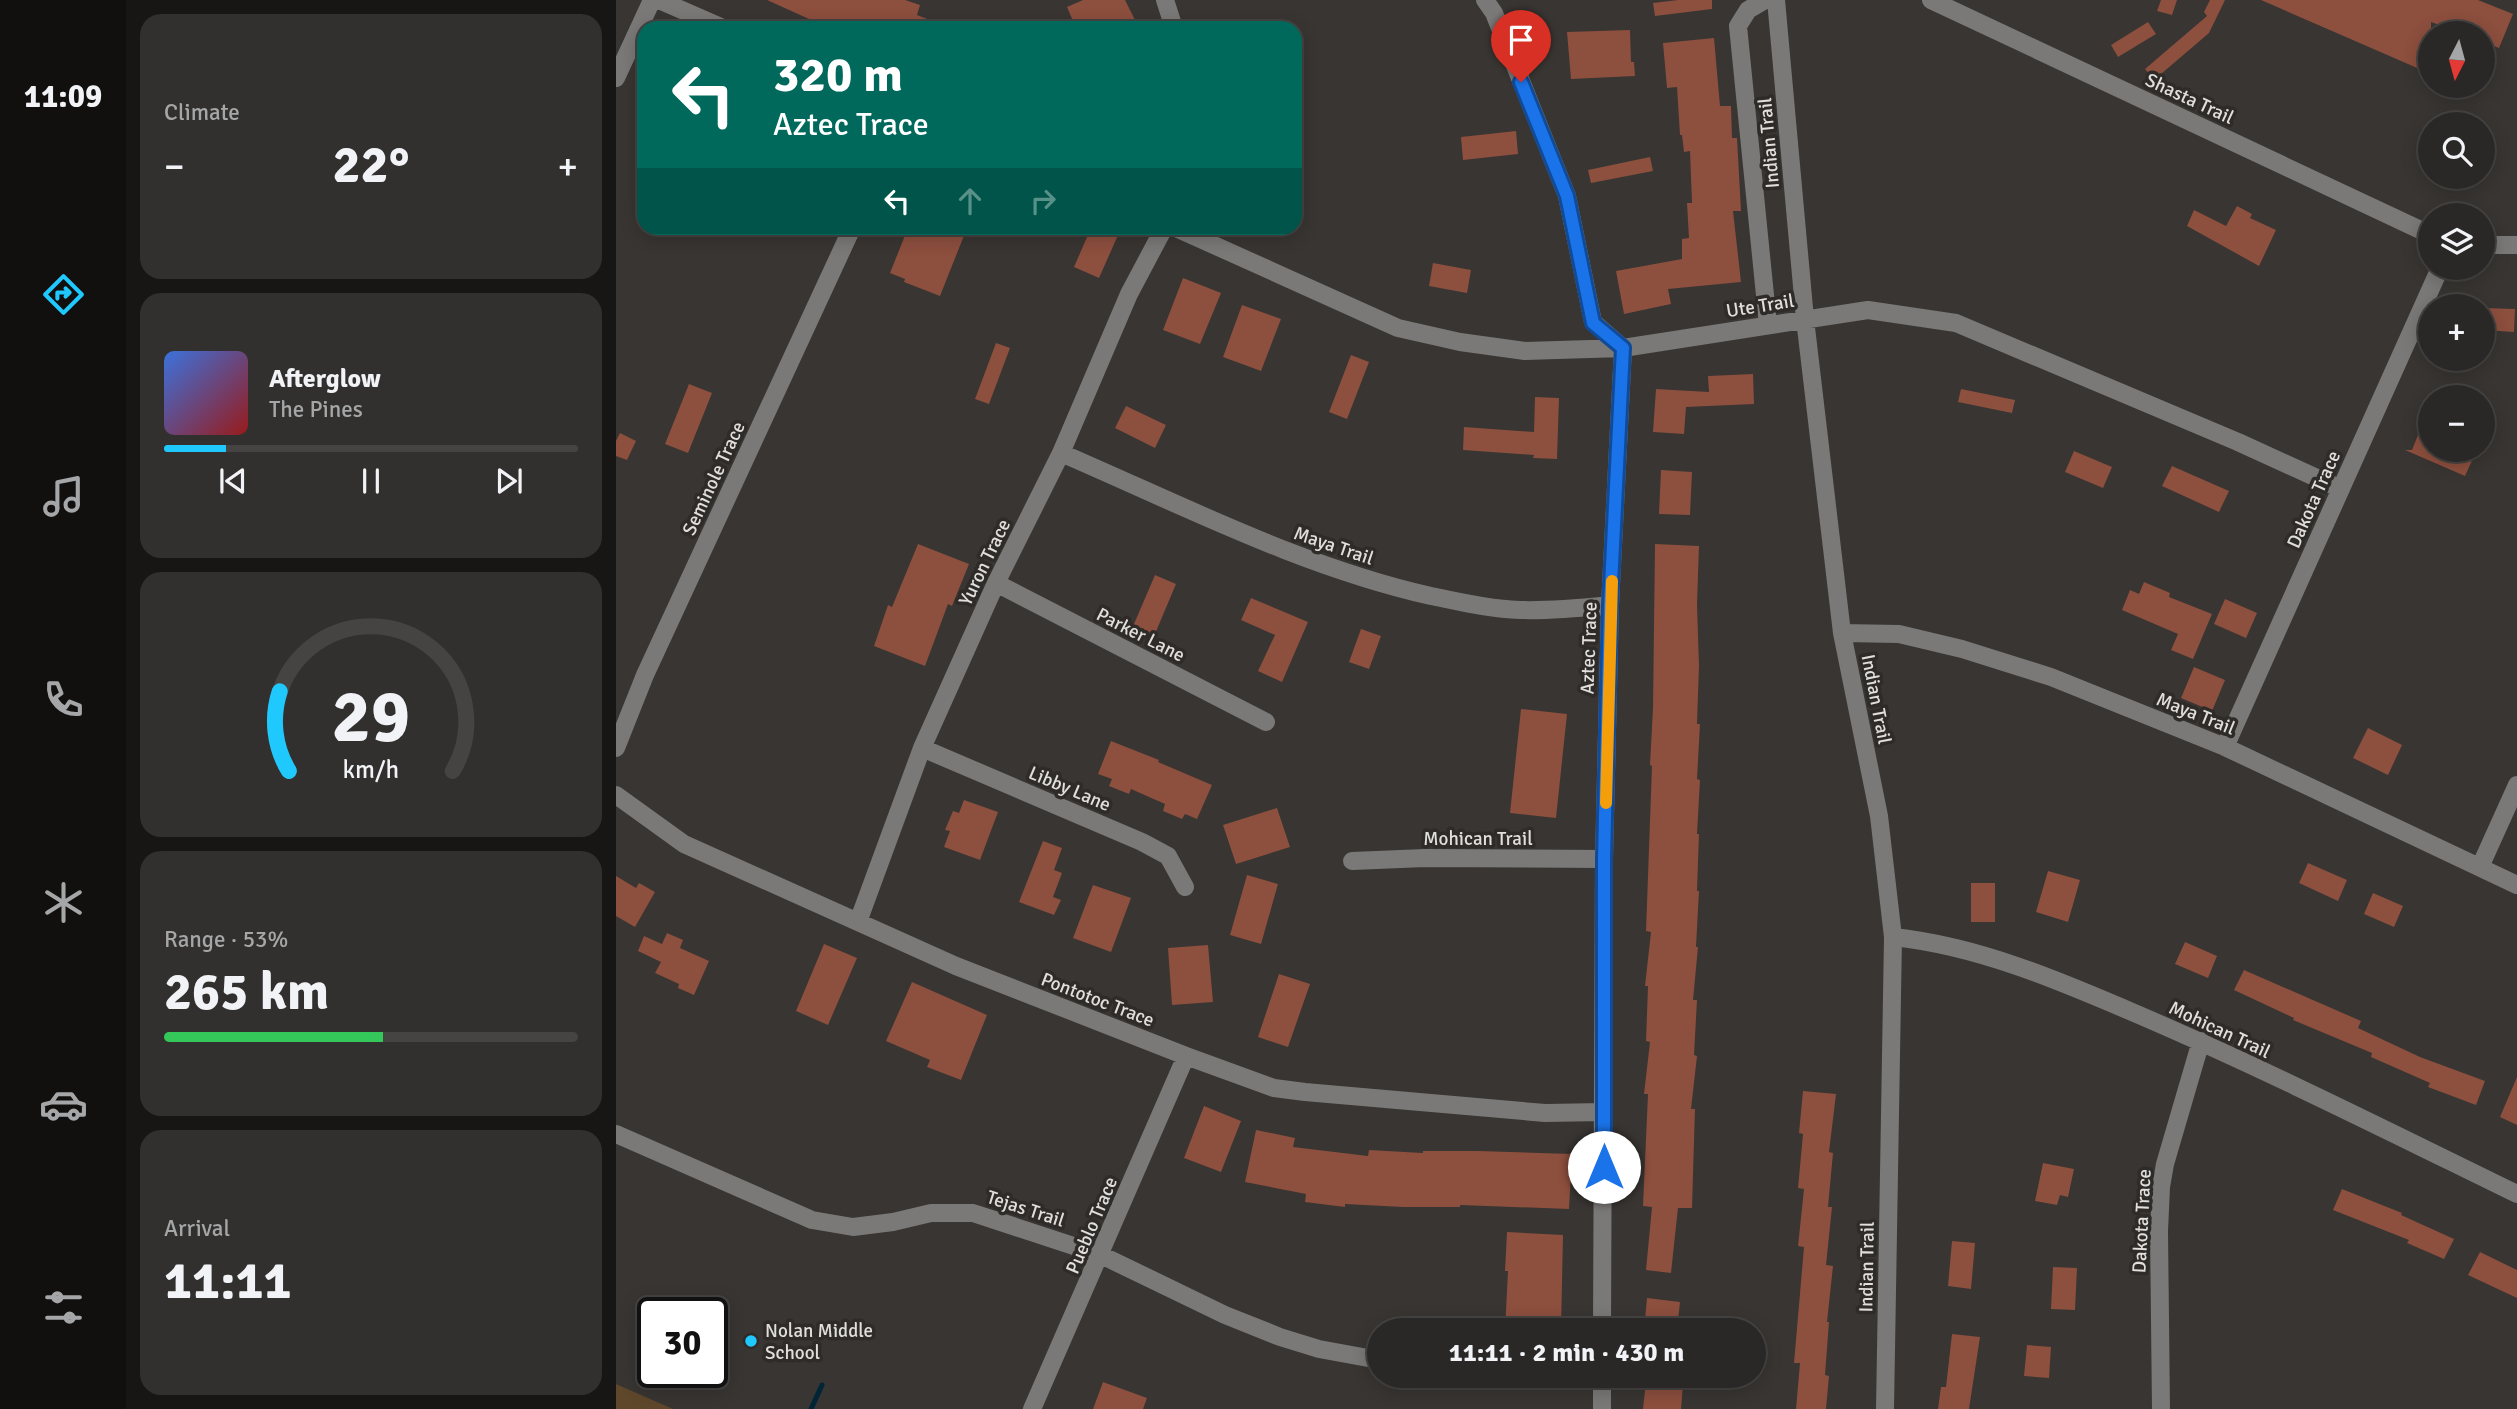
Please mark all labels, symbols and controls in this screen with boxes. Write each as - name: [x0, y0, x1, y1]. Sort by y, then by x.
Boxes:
- pin: [1491, 10, 1551, 82]
- icon: arrive: [1502, 21, 1540, 59]
- north arrow: [2418, 21, 2496, 98]
- map controls: [2418, 21, 2495, 462]
- text: 320 m: [773, 45, 903, 105]
- icon: left: [658, 49, 749, 140]
- street label: Shasta Trail: [2141, 68, 2238, 130]
- text: 11:09: [24, 77, 102, 116]
- street label: Indian Trail: [1753, 97, 1785, 189]
- text: Climate: [164, 98, 240, 127]
- text: Aztec Trace: [773, 105, 929, 144]
- button: search: [2418, 112, 2495, 189]
- text: 22°: [333, 133, 409, 197]
- text: −: [164, 143, 185, 190]
- text: +: [557, 143, 578, 190]
- icon: left: [878, 182, 916, 220]
- icon: ahead: [951, 182, 989, 220]
- icon: right: [1024, 182, 1062, 220]
- button: layers: [2418, 203, 2495, 280]
- icon: directions: [39, 270, 88, 319]
- street label: Ute Trail: [1724, 289, 1796, 323]
- button: +: [2418, 294, 2495, 371]
- text: Afterglow: [269, 363, 381, 395]
- button: −: [2418, 385, 2495, 462]
- text: The Pines: [269, 395, 363, 424]
- street label: Seminole Trace: [677, 418, 751, 539]
- street label: Dakota Trace: [2282, 447, 2346, 552]
- icon: previous: [214, 462, 252, 500]
- icon: pause: [352, 462, 390, 500]
- icon: next: [490, 462, 528, 500]
- icon: music: [39, 472, 88, 521]
- street label: Yuron Trace: [954, 515, 1016, 610]
- street label: Maya Trail: [1291, 521, 1377, 571]
- street label: Aztec Trace: [1575, 601, 1603, 695]
- street label: Parker Lane: [1092, 602, 1189, 667]
- street label: Indian Trail: [1856, 652, 1896, 746]
- text: 29: [332, 673, 410, 762]
- icon: phone: [39, 675, 88, 724]
- street label: Maya Trail: [2153, 687, 2239, 741]
- text: km/h: [343, 753, 399, 784]
- street label: Libby Lane: [1025, 761, 1114, 817]
- street label: Mohican Trail: [1423, 827, 1533, 851]
- icon: climate: [39, 878, 88, 927]
- text: Range · 53%: [164, 925, 288, 954]
- text: 265 km: [164, 960, 329, 1024]
- street label: Pontotoc Trace: [1038, 967, 1158, 1033]
- street label: Mohican Trail: [2165, 996, 2274, 1064]
- icon: car: [39, 1080, 88, 1129]
- position arrow: [1567, 1130, 1641, 1204]
- street label: Dakota Trace: [2127, 1168, 2157, 1274]
- street label: Pueblo Trace: [1061, 1173, 1123, 1278]
- street label: Tejas Trail: [984, 1185, 1068, 1233]
- text: Arrival: [164, 1214, 230, 1243]
- street label: Indian Trail: [1854, 1221, 1880, 1313]
- text: 11:11: [164, 1249, 292, 1313]
- icon: filters: [39, 1283, 88, 1332]
- speed limit sign: 30: [637, 1297, 728, 1388]
- place label: Nolan Middle School: [765, 1319, 873, 1365]
- marker: Nolan Middle School: [743, 1333, 759, 1349]
- text: 11:11 · 2 min · 430 m: [1449, 1337, 1684, 1369]

